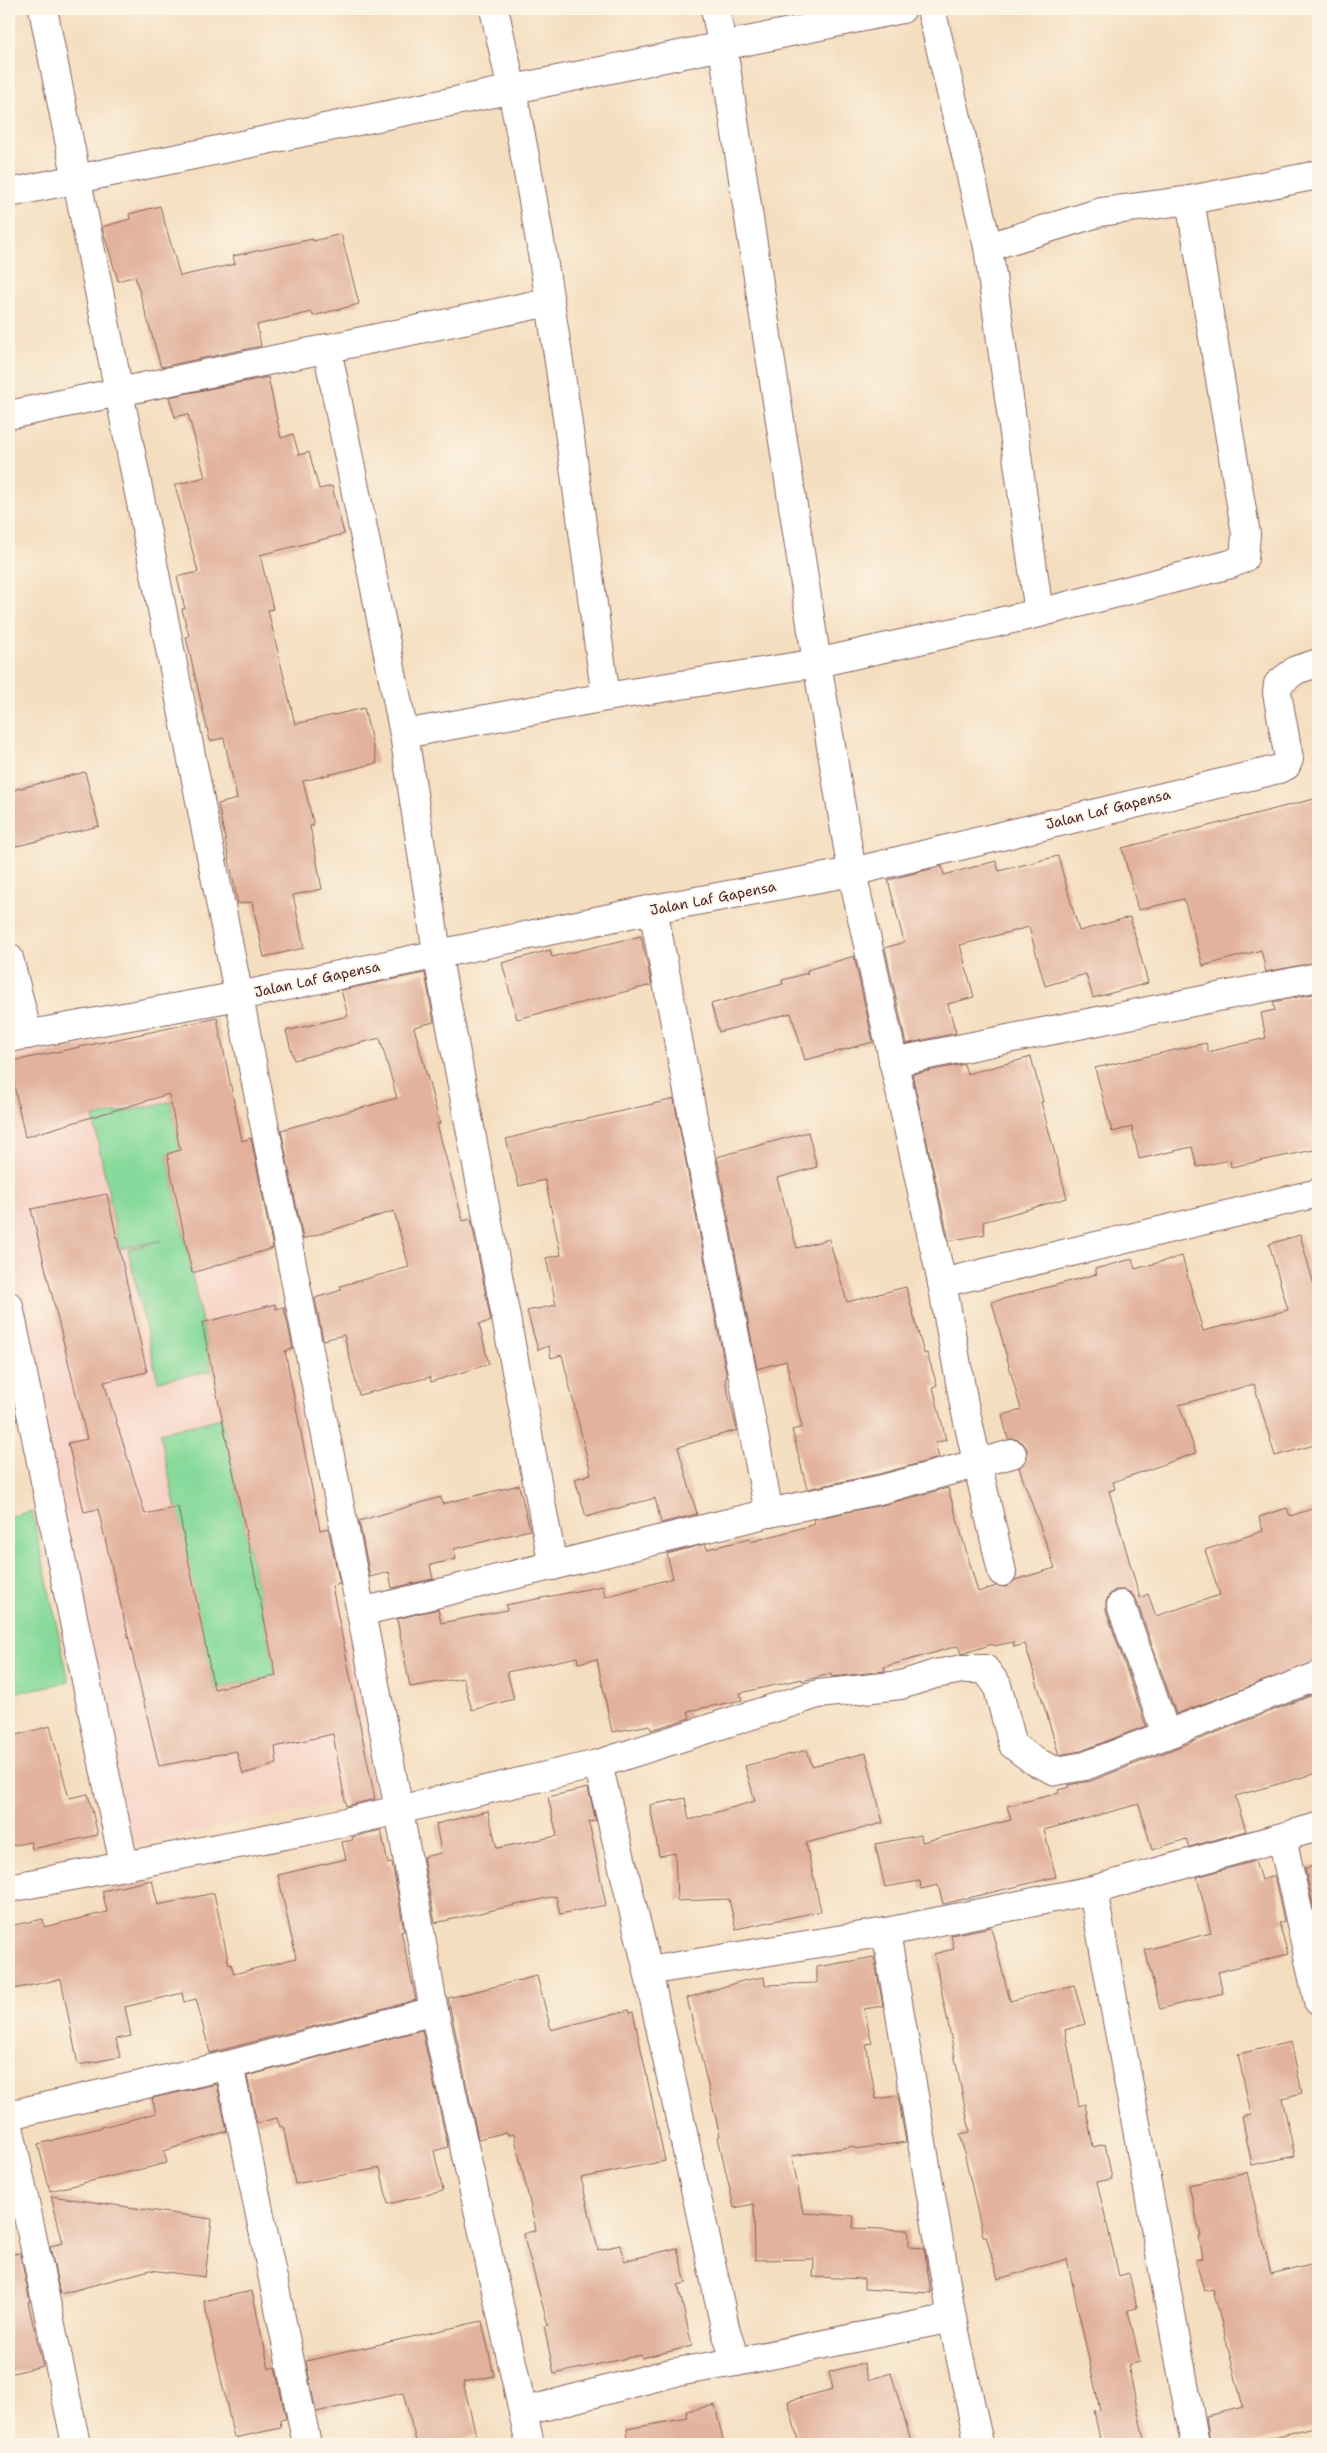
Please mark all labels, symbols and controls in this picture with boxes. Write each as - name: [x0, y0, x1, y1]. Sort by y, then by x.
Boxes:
- street label: Jalan Laf Gapensa: [1044, 785, 1173, 833]
- street label: Jalan Laf Gapensa: [648, 877, 778, 919]
- street label: Jalan Laf Gapensa: [253, 957, 382, 1001]

